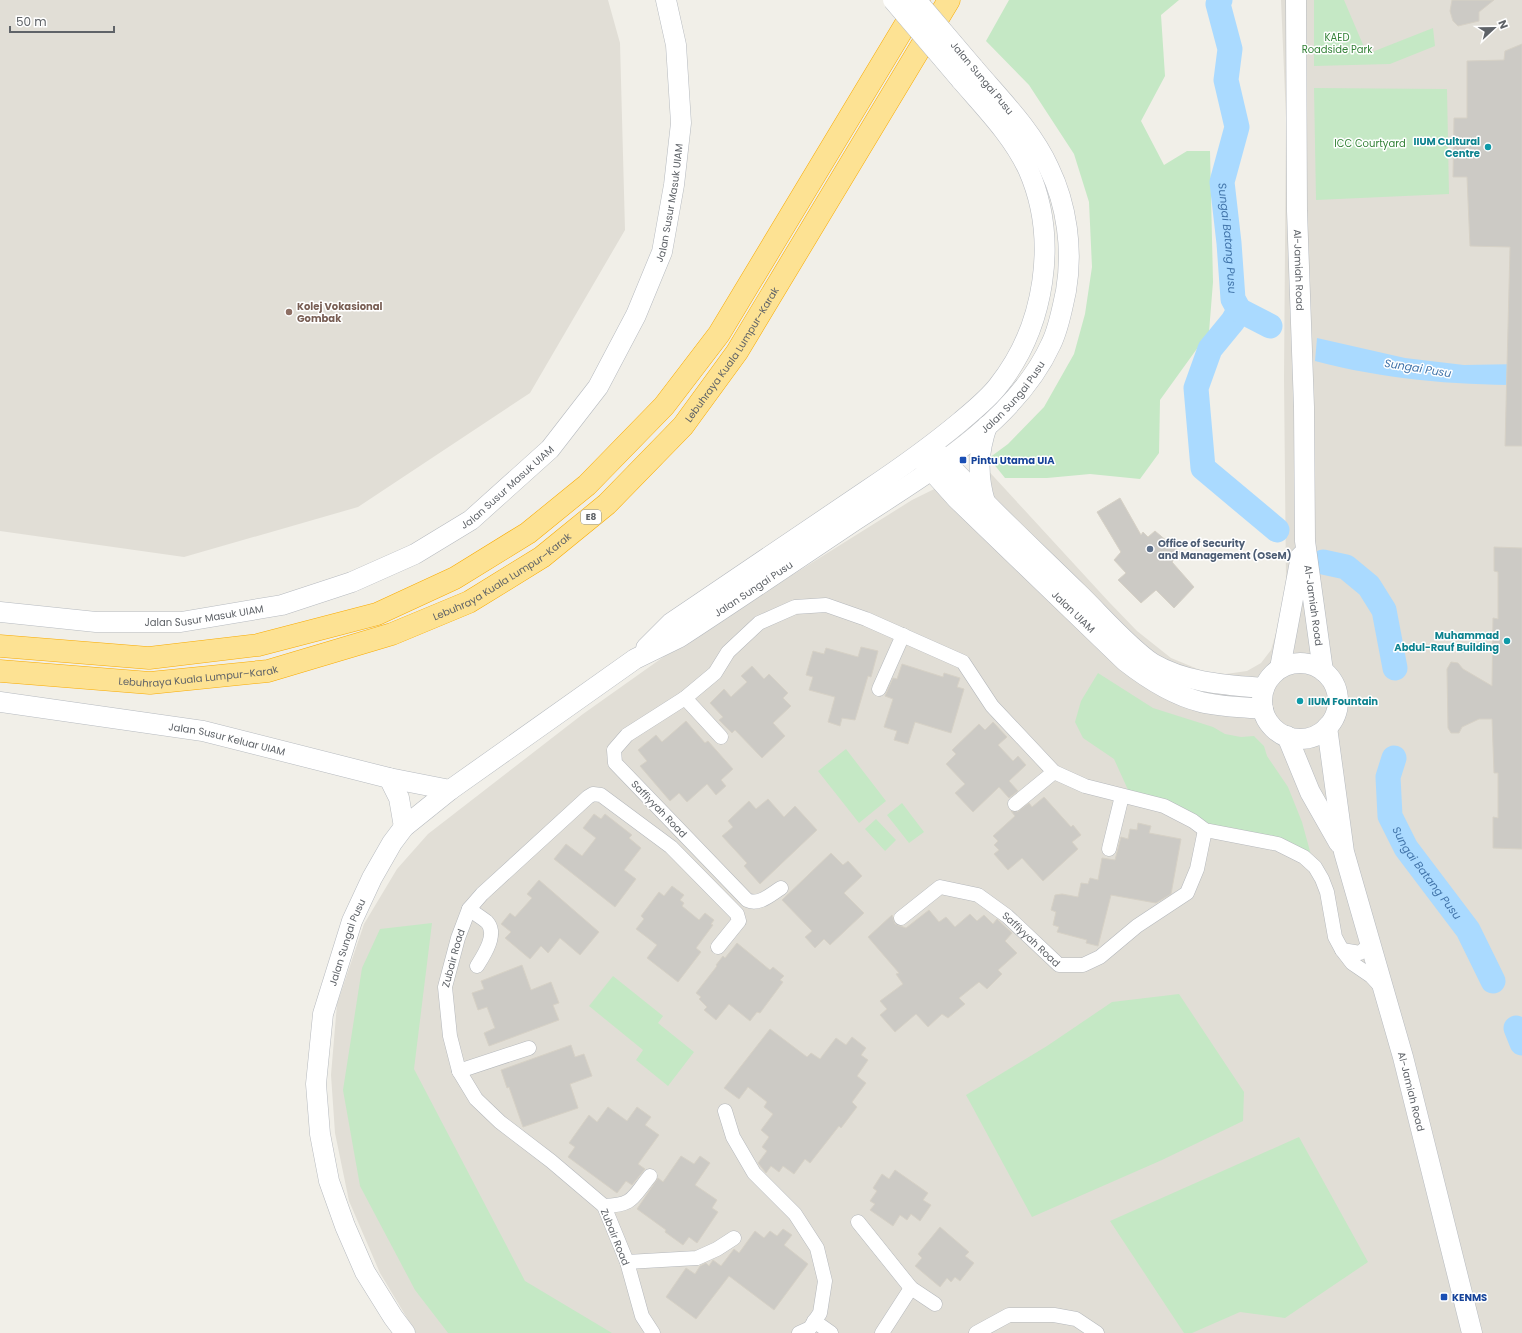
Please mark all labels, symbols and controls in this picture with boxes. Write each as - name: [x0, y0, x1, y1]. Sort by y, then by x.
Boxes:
- scale bar: [10, 8, 114, 34]
- north arrow: [1474, 8, 1514, 48]
- text: 50 m: [16, 13, 47, 30]
- text: N: [1494, 17, 1512, 31]
- park label: KAED Roadside Park: [1302, 30, 1373, 57]
- street label: Jalan Sungai Pusu: [947, 38, 1017, 118]
- place label: IIUM Cultural Centre: [1414, 134, 1480, 161]
- park label: ICC Courtyard: [1334, 136, 1406, 151]
- marker: IIUM Cultural Centre: [1483, 142, 1493, 152]
- street label: Jalan Susur Masuk UIAM: [651, 143, 686, 264]
- water label: Sungai Batang Pusu: [1214, 182, 1241, 294]
- street label: Al-Jamiah Road: [1290, 229, 1308, 311]
- street label: Lebuhraya Kuala Lumpur–Karak: [681, 283, 783, 425]
- place label: Kolej Vokasional Gombak: [297, 299, 383, 326]
- marker: Kolej Vokasional Gombak: [284, 307, 294, 317]
- water label: Sungai Pusu: [1383, 355, 1453, 381]
- street label: Jalan Sungai Pusu: [977, 358, 1048, 436]
- street label: Jalan Susur Masuk UIAM: [458, 442, 557, 532]
- place label: Pintu Utama UIA: [971, 453, 1055, 468]
- marker: Pintu Utama UIA: [958, 455, 968, 465]
- road number: E8: [581, 510, 601, 524]
- street label: Lebuhraya Kuala Lumpur–Karak: [430, 528, 575, 624]
- place label: Office of Security and Management (OSeM): [1158, 536, 1291, 563]
- marker: Office of Security and Management (OSeM): [1145, 544, 1155, 554]
- street label: Jalan Sungai Pusu: [711, 557, 795, 620]
- street label: Al-Jamiah Road: [1301, 564, 1327, 647]
- street label: Jalan UIAM: [1049, 587, 1099, 636]
- street label: Jalan Susur Masuk UIAM: [144, 601, 265, 630]
- place label: Muhammad Abdul-Rauf Building: [1394, 628, 1499, 655]
- marker: Muhammad Abdul-Rauf Building: [1502, 636, 1512, 646]
- street label: Lebuhraya Kuala Lumpur–Karak: [118, 661, 280, 691]
- place label: IIUM Fountain: [1308, 694, 1378, 709]
- marker: IIUM Fountain: [1295, 696, 1305, 706]
- street label: Jalan Susur Keluar UIAM: [167, 719, 287, 759]
- street label: Saffiyyah Road: [628, 777, 690, 841]
- water label: Sungai Batang Pusu: [1388, 824, 1465, 923]
- street label: Jalan Sungai Pusu: [325, 896, 369, 988]
- street label: Saffiyyah Road: [999, 908, 1064, 970]
- street label: Zubair Road: [438, 926, 468, 989]
- street label: Al-Jamiah Road: [1394, 1050, 1429, 1133]
- street label: Zubair Road: [597, 1206, 633, 1268]
- place label: KENMS: [1452, 1290, 1487, 1305]
- marker: KENMS: [1439, 1292, 1449, 1302]

